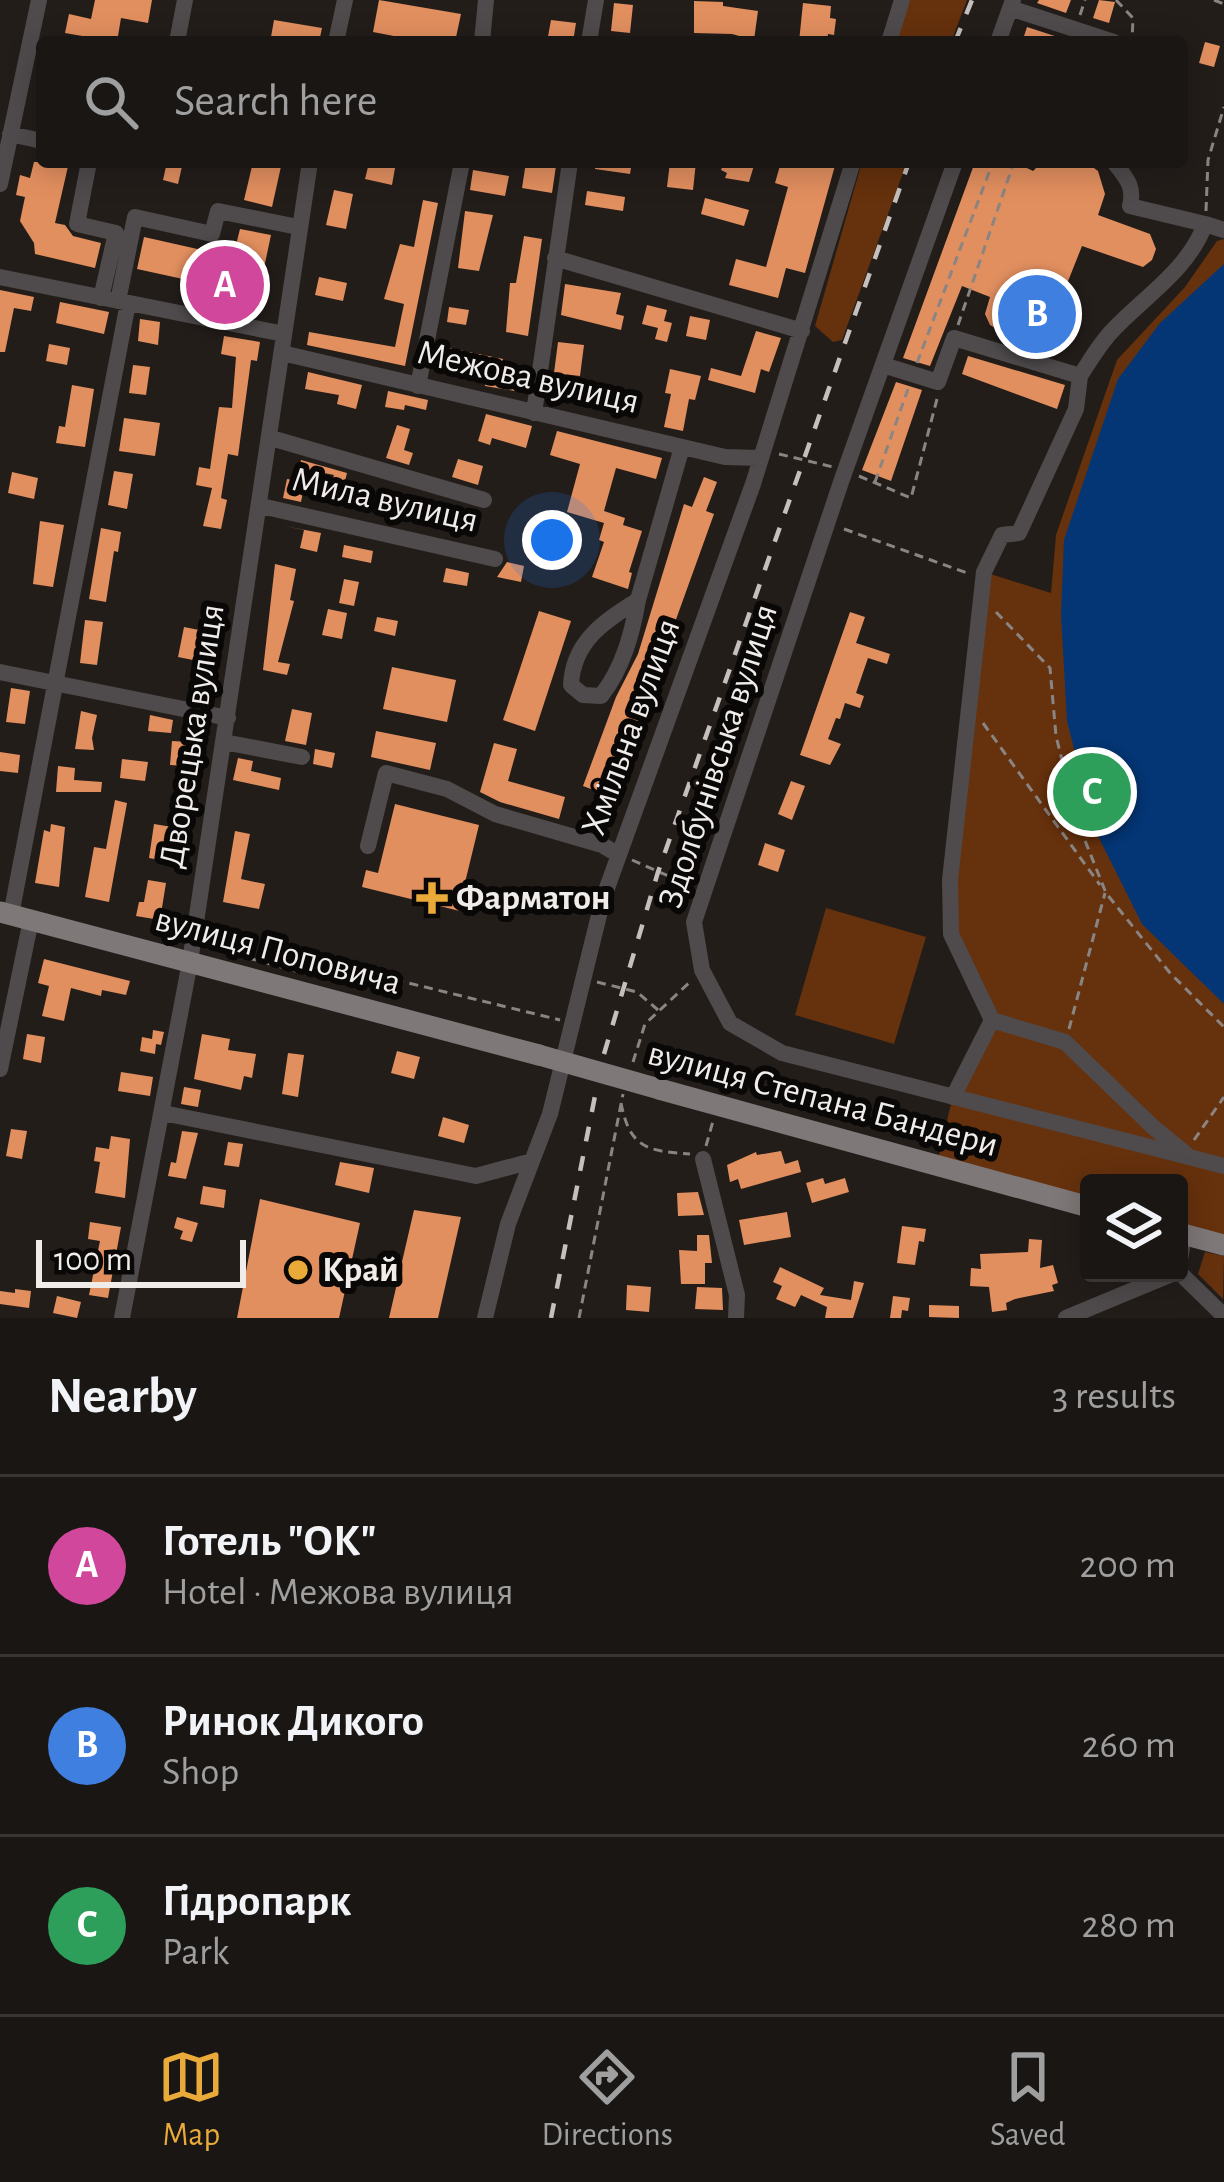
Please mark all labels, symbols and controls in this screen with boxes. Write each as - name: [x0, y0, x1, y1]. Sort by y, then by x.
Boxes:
- search box: [36, 36, 1188, 168]
- icon: search: [78, 69, 144, 135]
- text: Search here: [174, 79, 377, 124]
- pin: A: [186, 240, 264, 330]
- pin: B: [998, 269, 1076, 359]
- street label: Межова вулиця: [414, 334, 642, 420]
- street label: Мила вулиця: [288, 461, 482, 539]
- your location: [522, 510, 582, 570]
- street label: Здолбунівська вулиця: [652, 600, 784, 912]
- street label: Дворецька вулиця: [153, 602, 231, 870]
- street label: Хмільна вулиця: [575, 614, 687, 840]
- pin: C: [1053, 747, 1131, 837]
- place label: Фарматон: [456, 880, 611, 916]
- marker: Фарматон: [419, 885, 445, 911]
- street label: вулиця Поповича: [151, 901, 405, 1001]
- street label: вулиця Степана Бандери: [644, 1035, 1002, 1163]
- map controls: [1080, 1174, 1188, 1282]
- button: layers: [1080, 1174, 1188, 1282]
- scale bar: [36, 1234, 246, 1287]
- text: 100 m: [54, 1244, 132, 1277]
- place label: Край: [322, 1252, 399, 1288]
- marker: Край: [285, 1257, 311, 1283]
- text: Nearby: [48, 1371, 197, 1422]
- text: 3 results: [1052, 1377, 1176, 1416]
- text: Готель "ОК": [162, 1519, 376, 1564]
- text: A: [75, 1546, 99, 1585]
- text: 200 m: [1079, 1546, 1176, 1585]
- text: Hotel · Межова вулиця: [162, 1573, 514, 1612]
- text: Ринок Дикого: [162, 1699, 424, 1744]
- text: B: [76, 1726, 98, 1765]
- text: 260 m: [1082, 1726, 1176, 1765]
- text: Shop: [162, 1753, 239, 1792]
- text: Гідропарк: [162, 1879, 351, 1924]
- text: C: [77, 1906, 97, 1945]
- text: 280 m: [1082, 1906, 1176, 1945]
- text: Park: [162, 1933, 229, 1972]
- tab: Map: [158, 2044, 224, 2156]
- tab: Directions: [541, 2044, 673, 2156]
- tab: Saved: [990, 2044, 1065, 2156]

